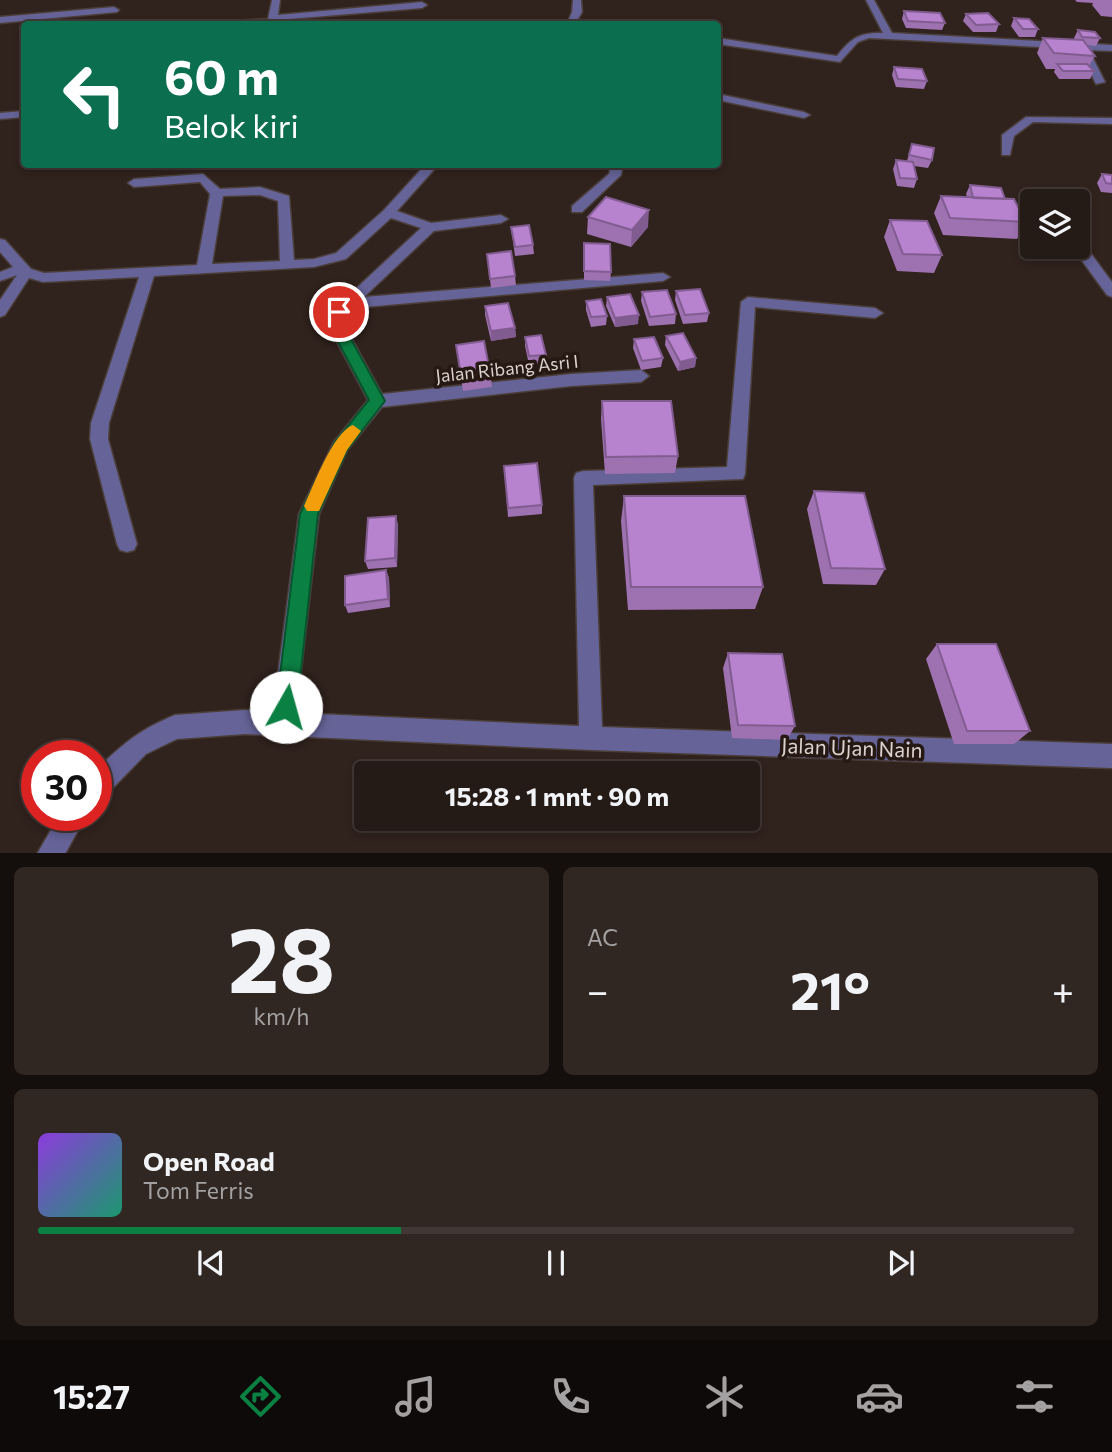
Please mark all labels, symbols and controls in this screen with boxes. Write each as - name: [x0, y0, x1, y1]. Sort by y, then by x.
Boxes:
- text: 60 m: [164, 45, 279, 105]
- icon: left: [49, 49, 140, 140]
- text: Belok kiri: [164, 105, 299, 145]
- map controls: [1020, 189, 1090, 259]
- button: layers: [1020, 189, 1090, 259]
- pin: [309, 282, 369, 342]
- icon: arrive: [320, 293, 358, 331]
- street label: Jalan Ribang Asri I: [434, 350, 580, 386]
- position arrow: [249, 670, 323, 744]
- street label: Jalan Ujan Nain: [781, 732, 923, 762]
- speed limit sign: 30: [21, 740, 112, 831]
- text: 15:28 · 1 mnt · 90 m: [445, 780, 669, 811]
- text: 28: [228, 900, 335, 1012]
- text: AC: [587, 923, 618, 951]
- text: 21°: [790, 957, 870, 1021]
- text: −: [587, 966, 609, 1013]
- text: +: [1052, 966, 1074, 1013]
- text: km/h: [254, 1002, 309, 1030]
- text: Open Road: [143, 1145, 275, 1176]
- text: Tom Ferris: [143, 1176, 254, 1204]
- icon: previous: [192, 1244, 230, 1282]
- icon: pause: [537, 1244, 575, 1282]
- icon: next: [882, 1244, 920, 1282]
- icon: directions: [236, 1372, 285, 1421]
- icon: music: [391, 1372, 440, 1421]
- icon: phone: [546, 1372, 595, 1421]
- icon: climate: [700, 1372, 749, 1421]
- icon: car: [855, 1372, 904, 1421]
- icon: filters: [1010, 1372, 1059, 1421]
- text: 15:27: [53, 1376, 130, 1416]

